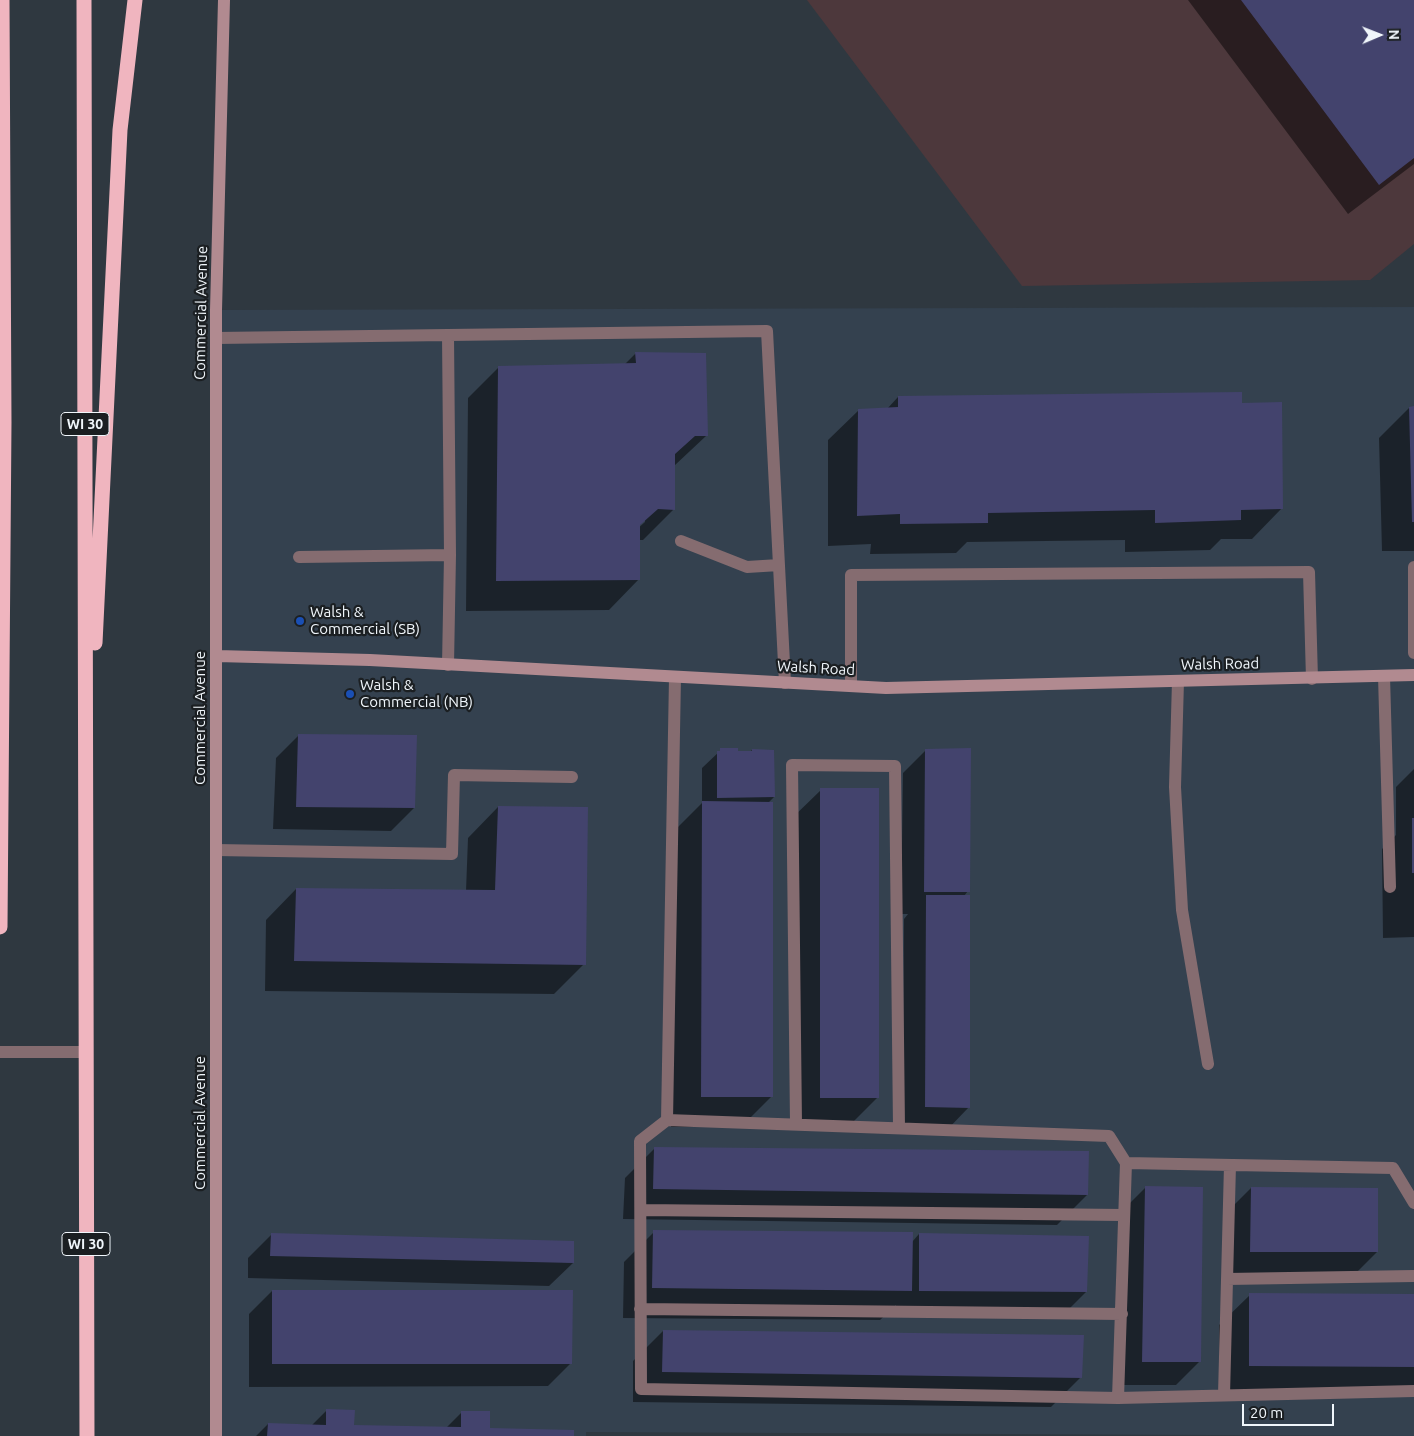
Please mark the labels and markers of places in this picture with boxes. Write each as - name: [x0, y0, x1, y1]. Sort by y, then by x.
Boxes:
- place label: Walsh & Commercial (SB): [310, 603, 420, 638]
- marker: Walsh & Commercial (SB): [294, 615, 306, 627]
- place label: Walsh & Commercial (NB): [360, 676, 473, 711]
- marker: Walsh & Commercial (NB): [344, 688, 356, 700]

